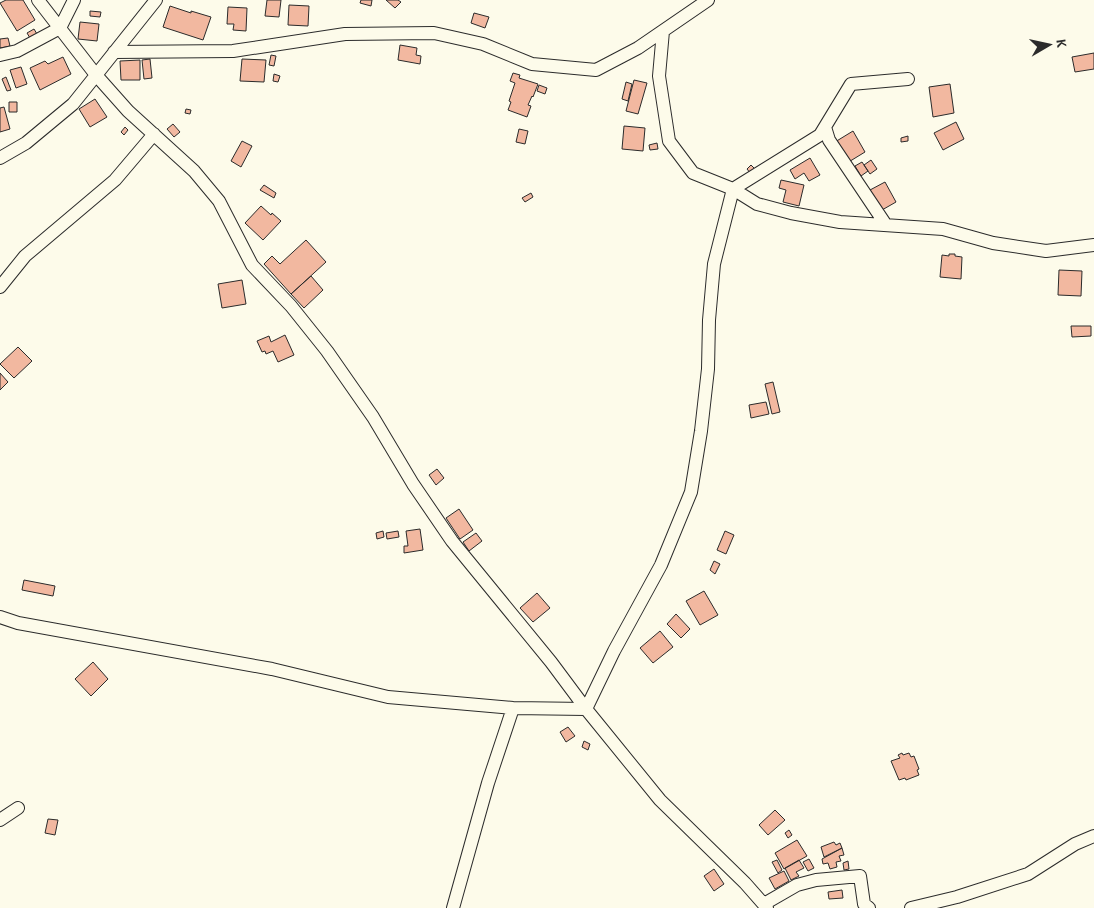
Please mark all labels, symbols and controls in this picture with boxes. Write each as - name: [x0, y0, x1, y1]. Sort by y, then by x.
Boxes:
- north arrow: [1024, 20, 1074, 70]
- text: K: [1053, 38, 1069, 49]

